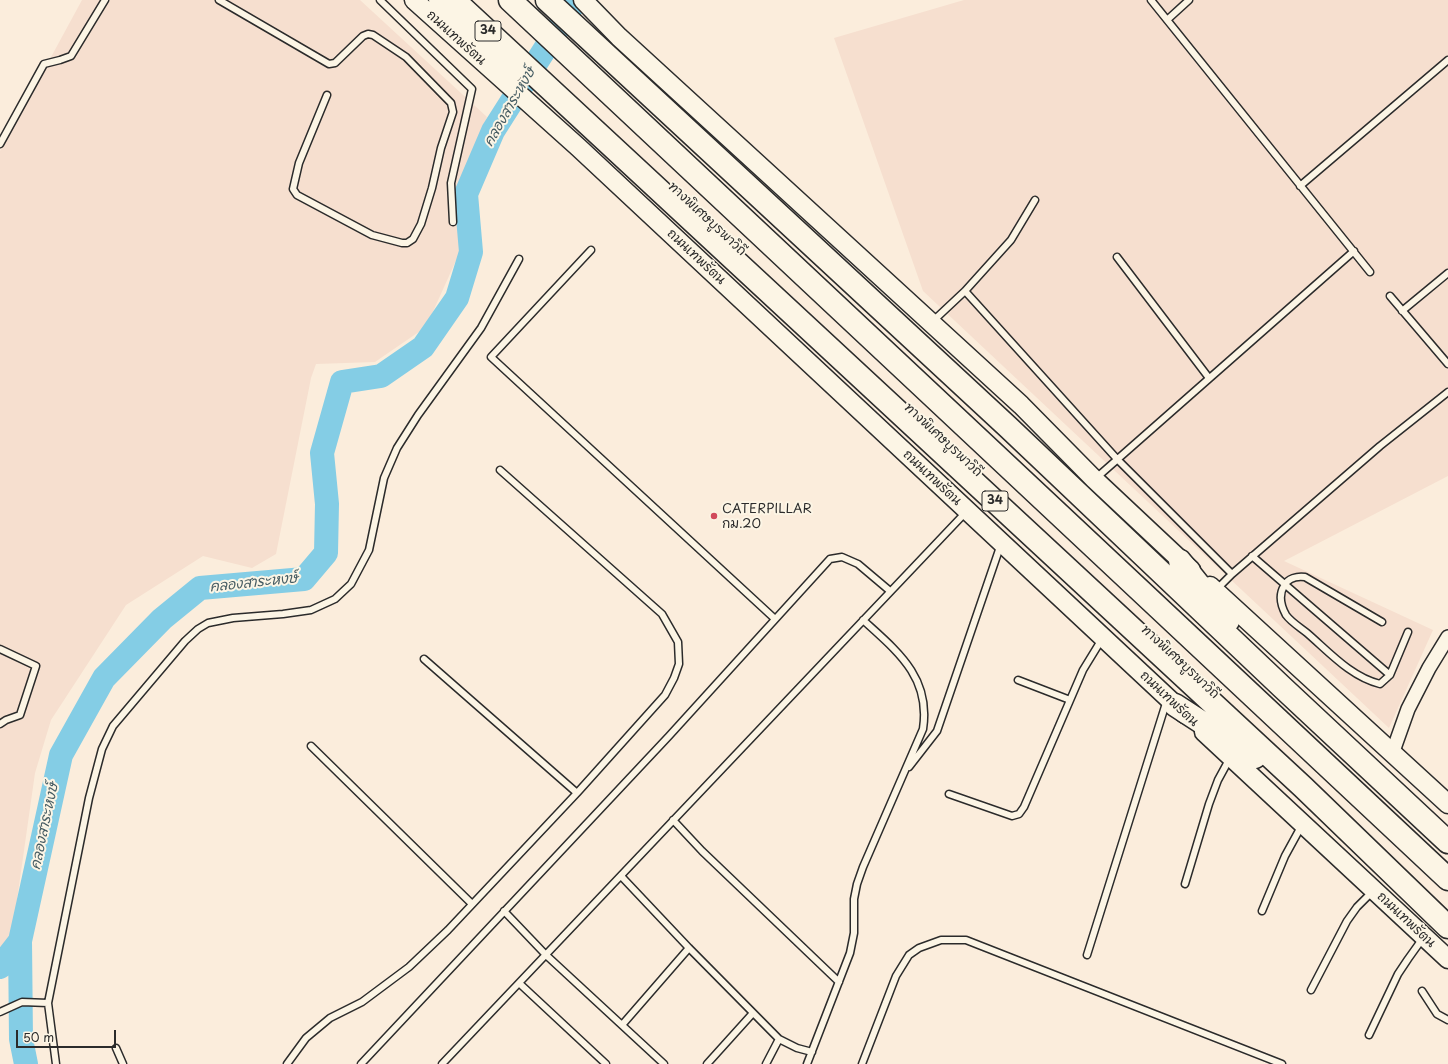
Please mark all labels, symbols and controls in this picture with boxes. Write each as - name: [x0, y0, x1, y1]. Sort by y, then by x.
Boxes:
- street label: ถนนเทพรัตน: [423, 7, 489, 69]
- road number: 34: [475, 21, 501, 41]
- water label: คลองสาระหงษ์: [481, 64, 539, 150]
- street label: ทางพิเศษบูรพาวิถี: [665, 179, 749, 259]
- street label: ถนนเทพรัตน: [664, 226, 728, 288]
- street label: ทางพิเศษบูรพาวิถี: [901, 400, 985, 480]
- street label: ถนนเทพรัตน: [900, 447, 964, 509]
- road number: 34: [982, 491, 1008, 511]
- place label: CATERPILLAR กม.20: [722, 501, 812, 532]
- marker: CATERPILLAR กม.20: [709, 511, 719, 521]
- water label: คลองสาระหงษ์: [209, 570, 299, 596]
- street label: ทางพิเศษบูรพาวิถี: [1138, 622, 1222, 702]
- street label: ถนนเทพรัตน: [1137, 668, 1201, 730]
- water label: คลองสาระหงษ์: [28, 781, 62, 871]
- street label: ถนนเทพรัตน: [1374, 889, 1438, 951]
- scale bar: [18, 1022, 118, 1048]
- text: 50 m: [23, 1028, 54, 1046]

